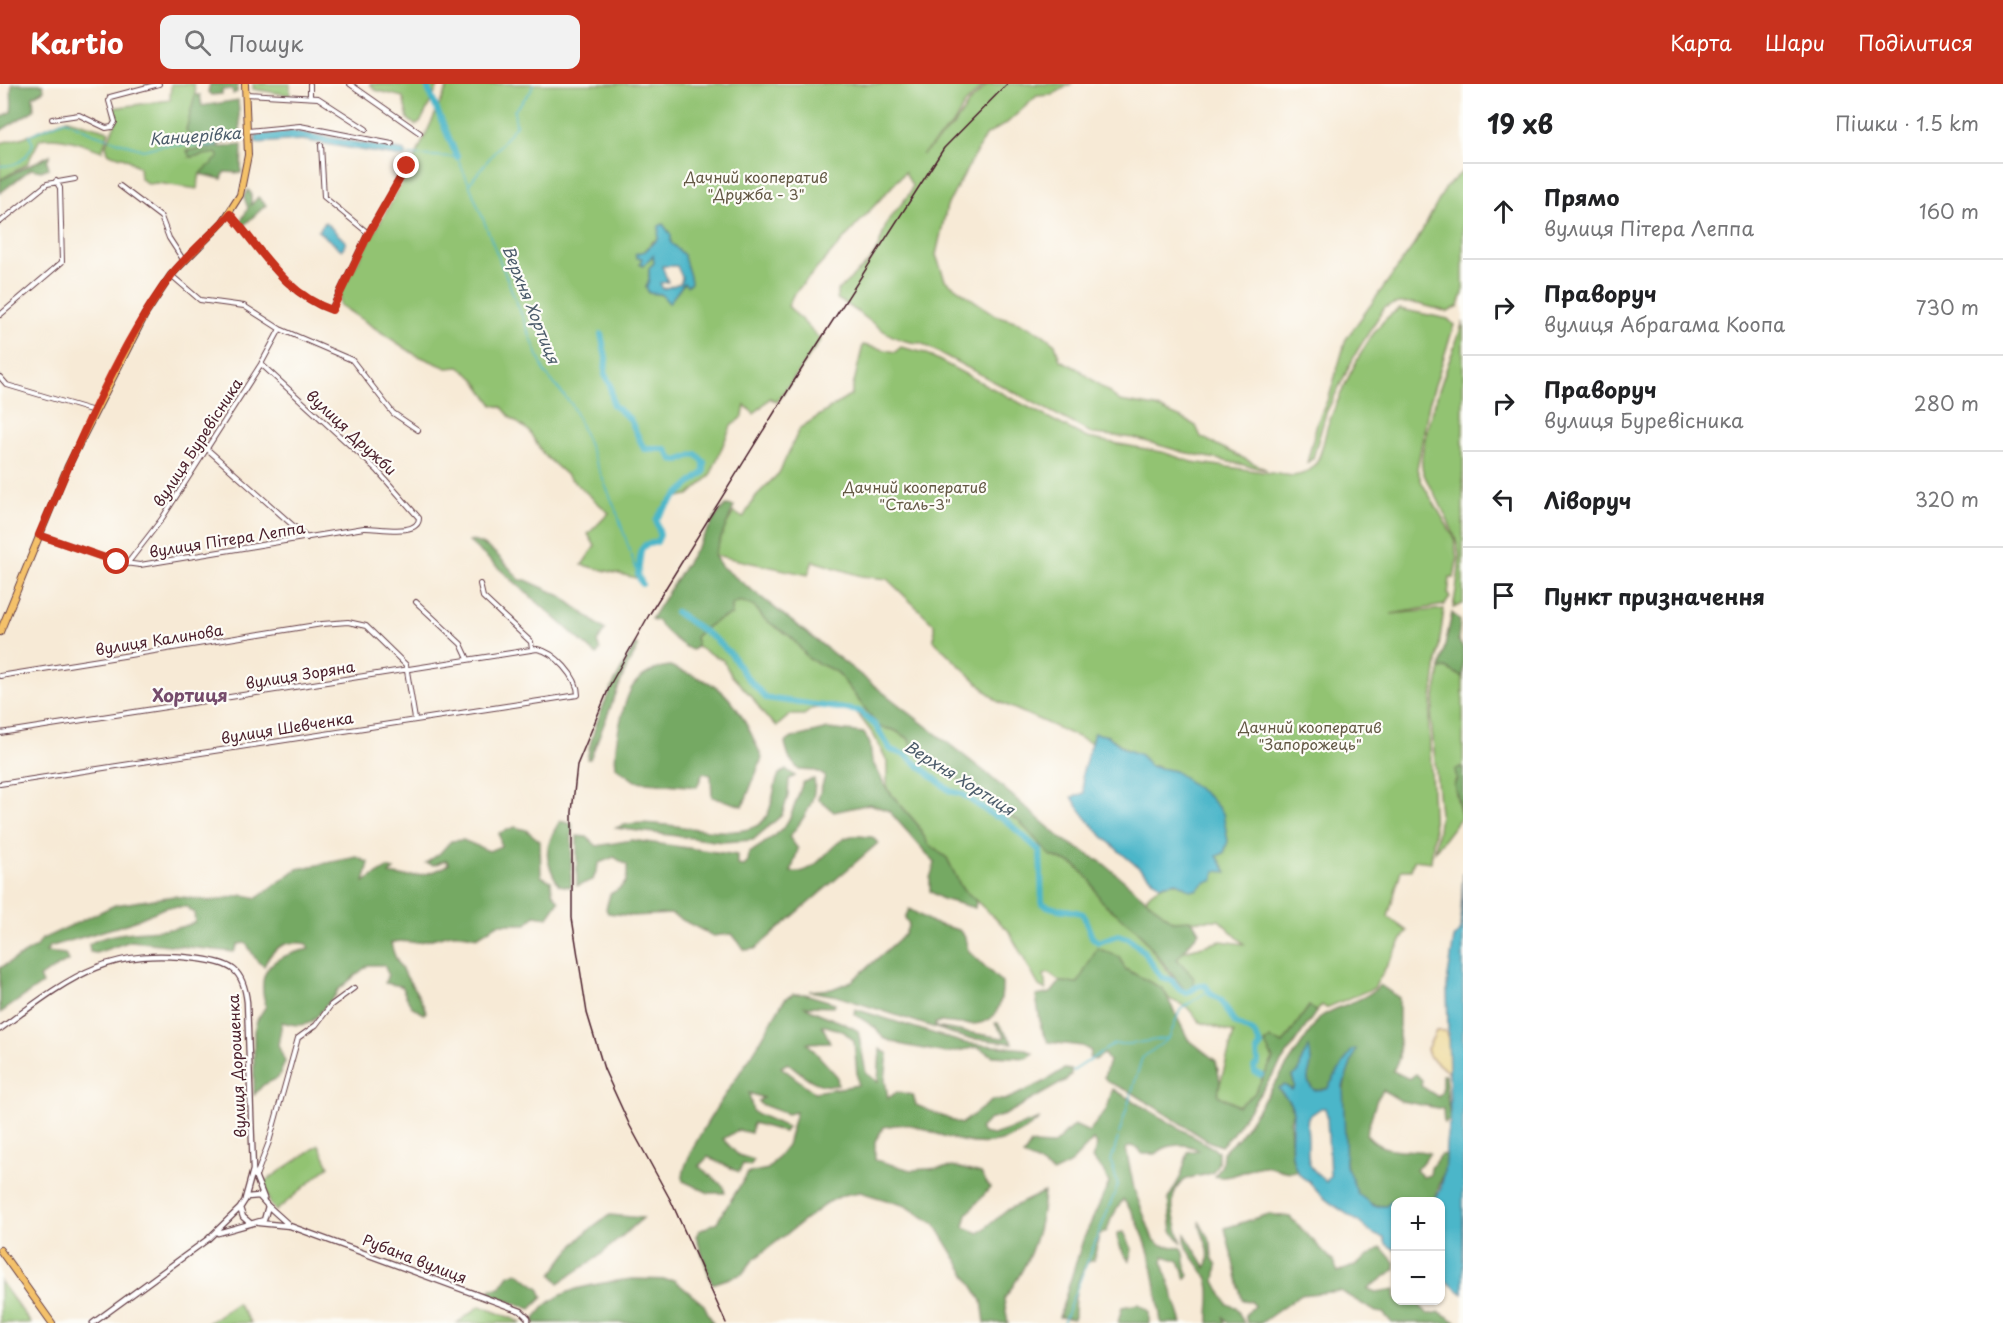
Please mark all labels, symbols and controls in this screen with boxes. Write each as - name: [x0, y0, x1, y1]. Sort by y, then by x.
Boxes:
- search box: [160, 15, 580, 69]
- text: Kartio: [30, 21, 124, 64]
- icon: search: [181, 26, 214, 59]
- text: Пошук: [229, 26, 303, 59]
- text: Карта: [1670, 26, 1732, 58]
- text: Шари: [1765, 26, 1825, 58]
- text: Поділитися: [1858, 26, 1973, 58]
- text: 19 хв: [1487, 104, 1553, 143]
- text: Пішки · 1.5 km: [1835, 108, 1979, 138]
- water label: Канцерівка: [148, 120, 243, 150]
- route end: [393, 152, 419, 178]
- park label: Дачний кооператив "Дружба - 3": [683, 165, 828, 205]
- text: Прямо: [1544, 180, 1619, 213]
- icon: ahead: [1487, 195, 1520, 228]
- text: 160 m: [1919, 196, 1979, 226]
- text: вулиця Пітера Леппа: [1544, 213, 1754, 243]
- water label: Верхня Хортиця: [497, 241, 567, 368]
- text: Праворуч: [1544, 276, 1657, 309]
- icon: right: [1487, 291, 1520, 324]
- text: 730 m: [1916, 292, 1979, 322]
- text: вулиця Абрагама Коопа: [1544, 309, 1785, 339]
- text: Праворуч: [1544, 372, 1657, 405]
- street label: вулиця Буревісника: [147, 373, 248, 511]
- street label: вулиця Дружби: [302, 384, 402, 480]
- icon: right: [1487, 387, 1520, 420]
- text: 280 m: [1914, 388, 1979, 418]
- text: вулиця Буревісника: [1544, 405, 1743, 435]
- park label: Дачний кооператив "Сталь-3": [842, 475, 987, 515]
- icon: left: [1487, 483, 1520, 516]
- text: Ліворуч: [1544, 483, 1631, 516]
- text: 320 m: [1915, 484, 1979, 514]
- street label: вулиця Пітера Леппа: [147, 515, 307, 563]
- route start: [103, 548, 129, 574]
- icon: arrive: [1487, 579, 1520, 612]
- text: Пункт призначення: [1544, 579, 1765, 612]
- street label: вулиця Калинова: [94, 617, 225, 660]
- street label: вулиця Зоряна: [244, 654, 357, 694]
- district label: Хортиця: [152, 681, 228, 708]
- street label: вулиця Шевченка: [219, 705, 355, 749]
- park label: Дачний кооператив "Запорожець": [1237, 715, 1382, 755]
- water label: Верхня Хортиця: [900, 733, 1021, 821]
- street label: вулиця Дорошенка: [221, 993, 251, 1138]
- map controls: [1391, 1197, 1445, 1305]
- button: +: [1391, 1197, 1445, 1251]
- street label: Рубана вулиця: [359, 1228, 471, 1288]
- button: −: [1391, 1251, 1445, 1305]

